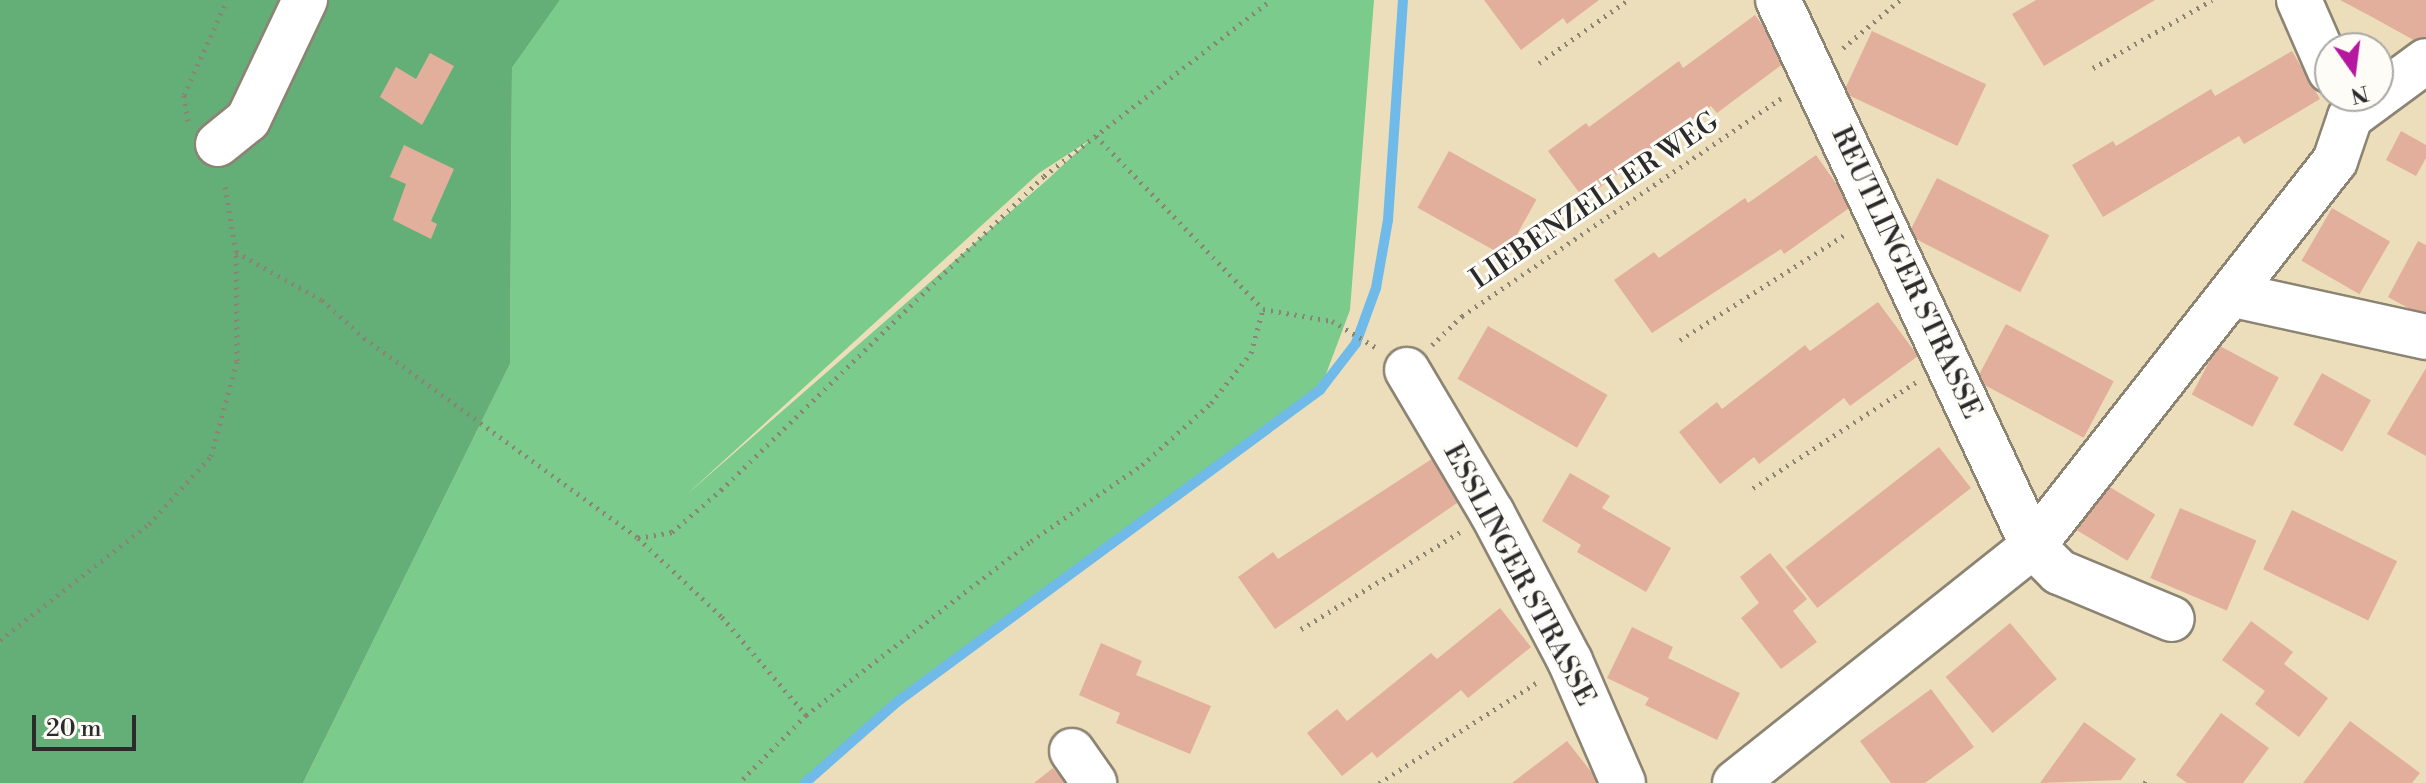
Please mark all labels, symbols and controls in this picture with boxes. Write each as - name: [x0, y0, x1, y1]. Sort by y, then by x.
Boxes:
- north arrow: [2314, 32, 2394, 112]
- text: N: [2348, 79, 2371, 109]
- street label: LIEBENZELLER WEG: [1464, 105, 1726, 297]
- street label: REUTLINGER STRASSE: [1824, 122, 1988, 424]
- street label: ESSLINGER STRASSE: [1436, 438, 1602, 712]
- scale bar: [36, 699, 140, 749]
- text: 20 m: [46, 714, 102, 744]

